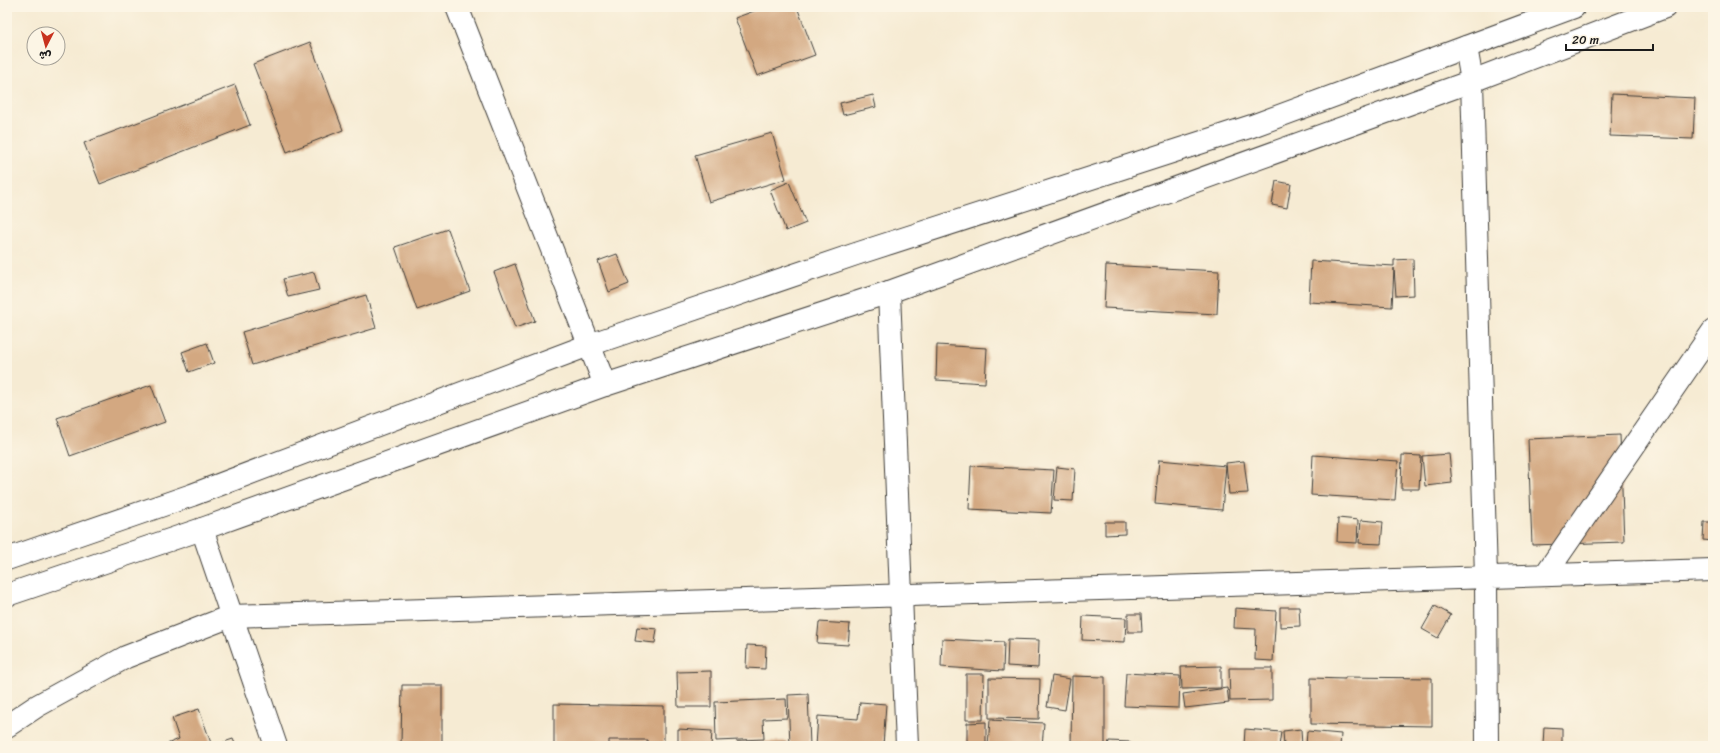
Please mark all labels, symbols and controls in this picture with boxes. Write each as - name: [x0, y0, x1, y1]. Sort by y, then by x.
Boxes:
- north arrow: [26, 26, 66, 66]
- scale bar: [1566, 26, 1653, 52]
- text: 20 m: [1572, 29, 1599, 51]
- text: ش: [38, 45, 52, 66]

